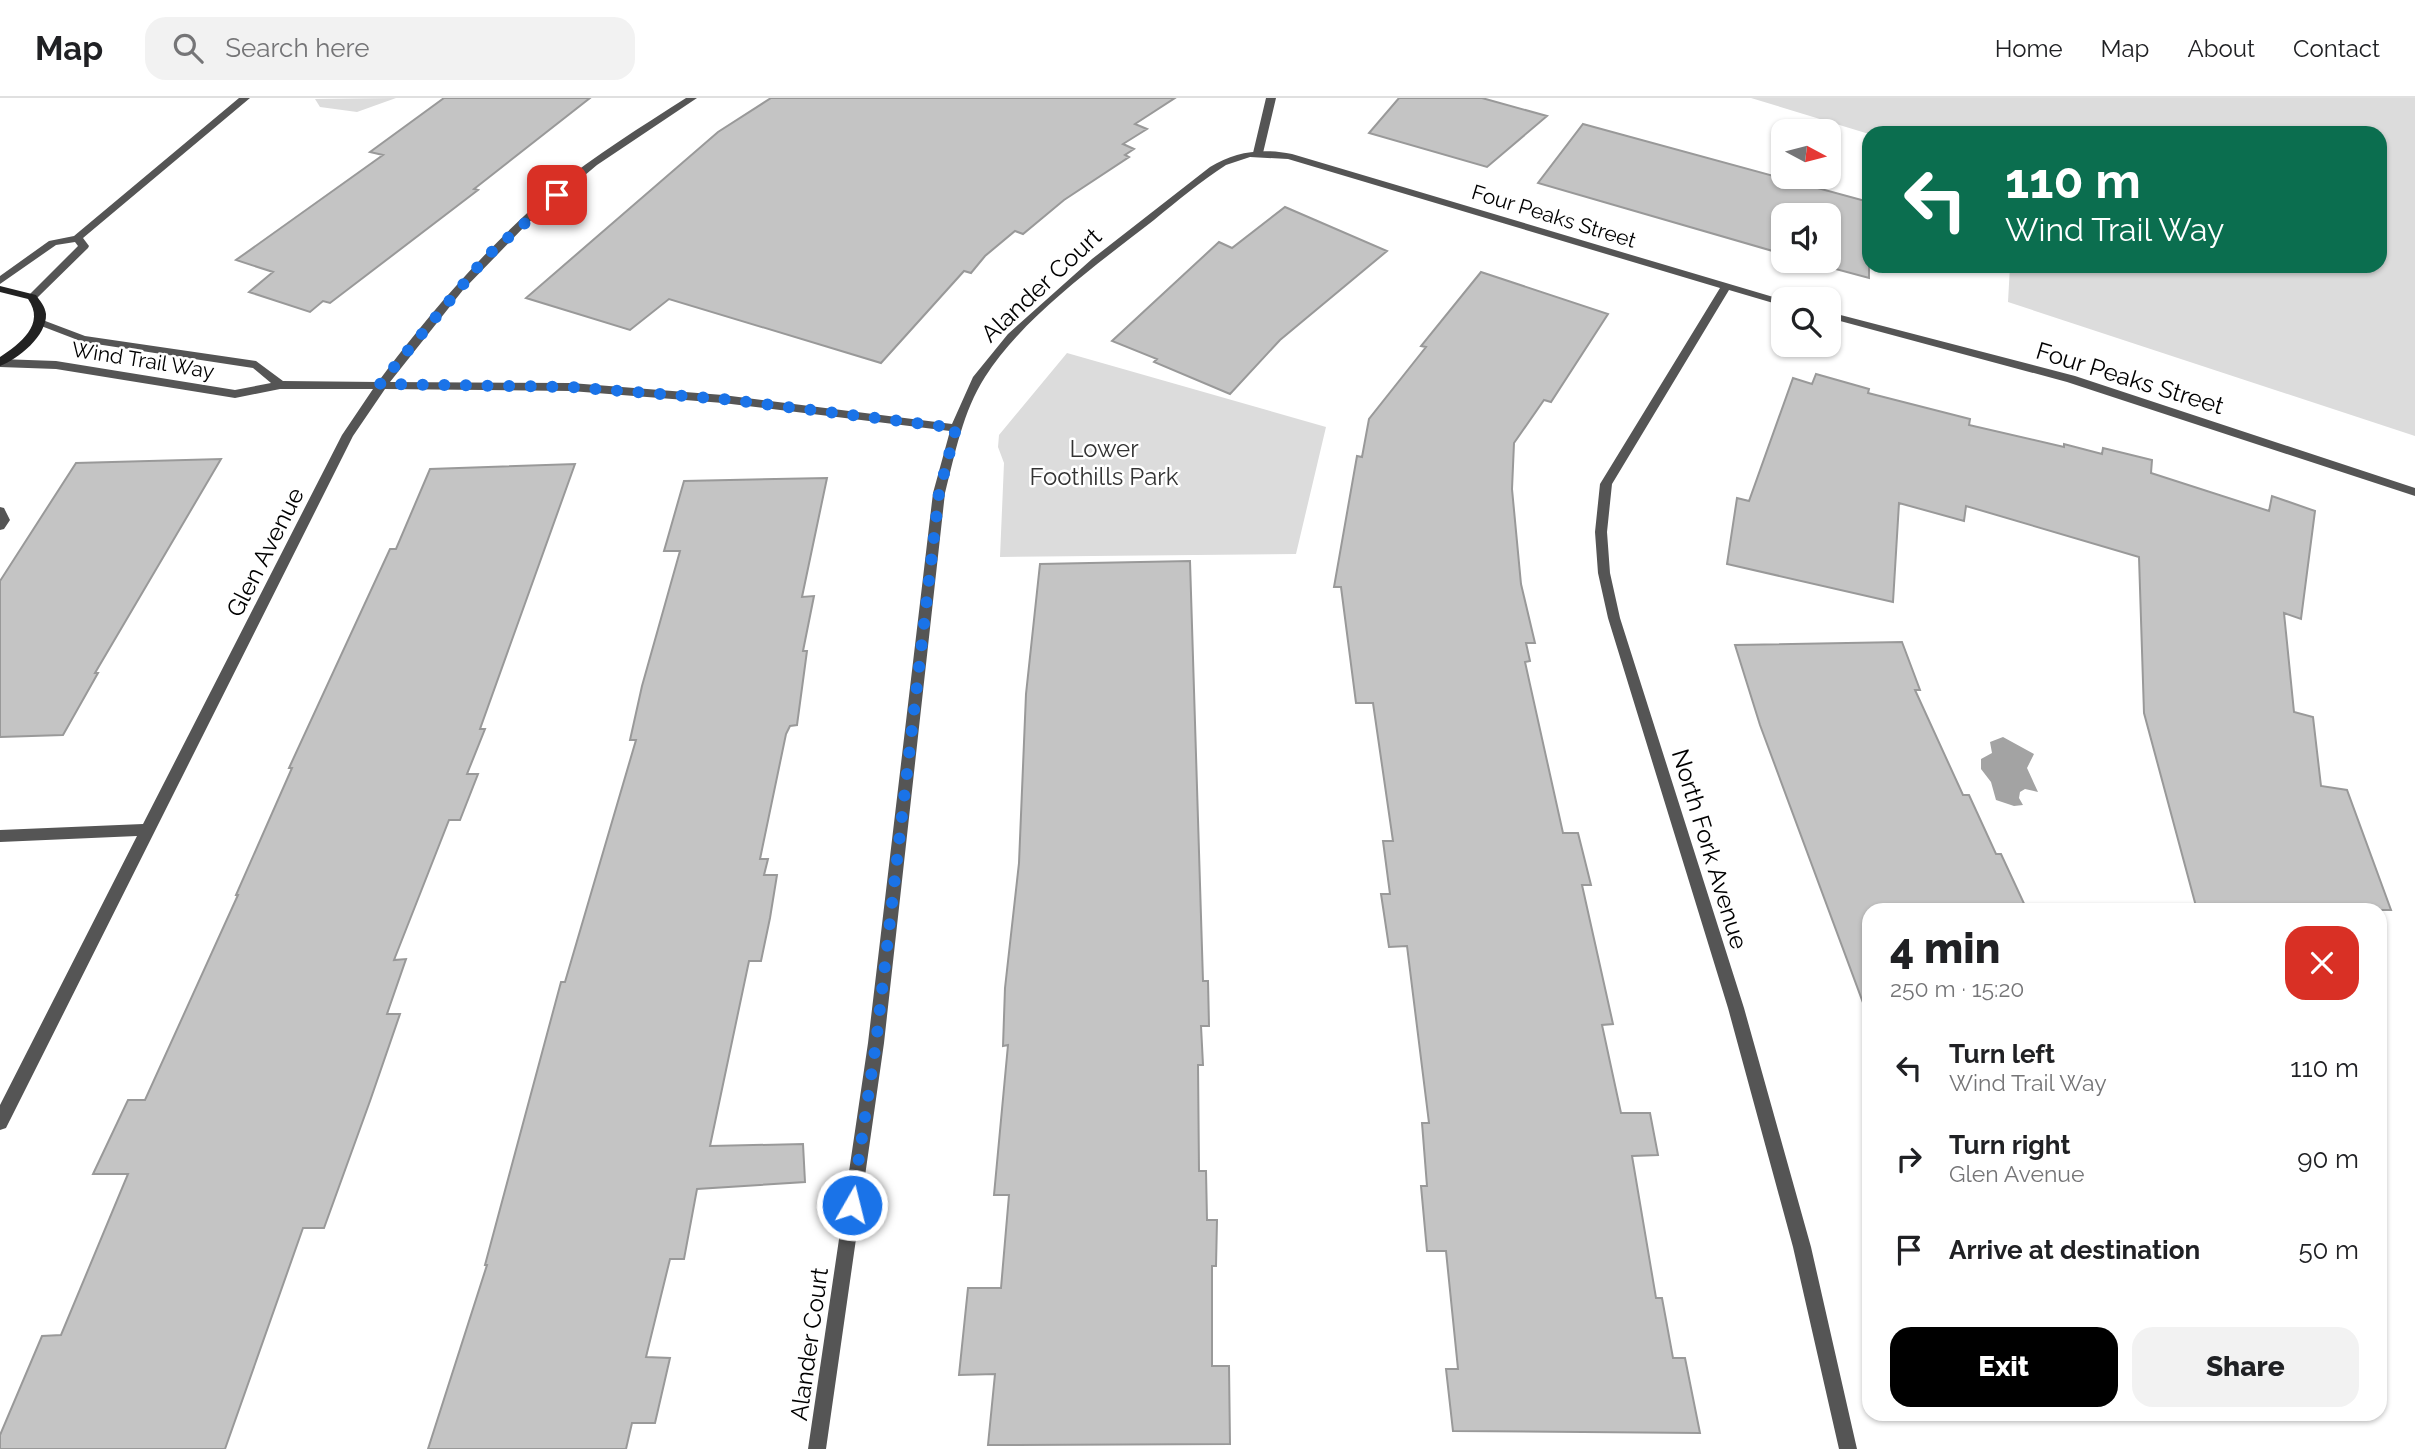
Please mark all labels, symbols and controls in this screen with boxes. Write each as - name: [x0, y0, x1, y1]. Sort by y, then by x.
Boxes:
- search box: [145, 17, 635, 80]
- text: Map: [35, 29, 103, 68]
- icon: search: [169, 29, 207, 67]
- text: Search here: [225, 33, 370, 63]
- text: Home: [1995, 34, 2063, 63]
- text: Map: [2101, 34, 2149, 63]
- text: About: [2187, 34, 2255, 63]
- text: Contact: [2293, 34, 2380, 63]
- north arrow: [1771, 119, 1841, 189]
- map controls: [1771, 119, 1841, 357]
- text: 110 m: [2005, 152, 2141, 209]
- icon: left: [1890, 154, 1981, 245]
- pin: [527, 165, 587, 225]
- icon: arrive: [538, 176, 576, 214]
- street label: Four Peaks Street: [1469, 179, 1639, 253]
- button: sound: [1771, 203, 1841, 273]
- text: Wind Trail Way: [2005, 211, 2224, 248]
- street label: Alander Court: [975, 222, 1107, 348]
- button: search: [1771, 287, 1841, 357]
- street label: Wind Trail Way: [70, 336, 216, 384]
- street label: Four Peaks Street: [2033, 336, 2227, 420]
- park label: Lower Foothills Park: [1030, 434, 1179, 491]
- street label: Glen Avenue: [220, 482, 310, 622]
- street label: North Fork Avenue: [1666, 746, 1754, 952]
- text: 4 min: [1890, 924, 2000, 973]
- button: close: [2285, 926, 2359, 1000]
- text: 250 m · 15:20: [1890, 975, 2024, 1002]
- text: Turn left: [1949, 1039, 2055, 1069]
- icon: left: [1890, 1049, 1928, 1087]
- text: 110 m: [2290, 1053, 2359, 1083]
- text: Wind Trail Way: [1949, 1069, 2107, 1096]
- text: Turn right: [1949, 1130, 2070, 1160]
- icon: right: [1890, 1140, 1928, 1178]
- text: 90 m: [2297, 1144, 2359, 1174]
- text: Glen Avenue: [1949, 1160, 2085, 1187]
- position arrow: [815, 1168, 889, 1242]
- icon: arrive: [1890, 1231, 1928, 1269]
- text: Arrive at destination: [1949, 1235, 2200, 1265]
- text: 50 m: [2298, 1235, 2359, 1265]
- street label: Alander Court: [784, 1266, 834, 1422]
- button: Exit: [1890, 1327, 2118, 1407]
- button: Share: [2132, 1327, 2359, 1407]

